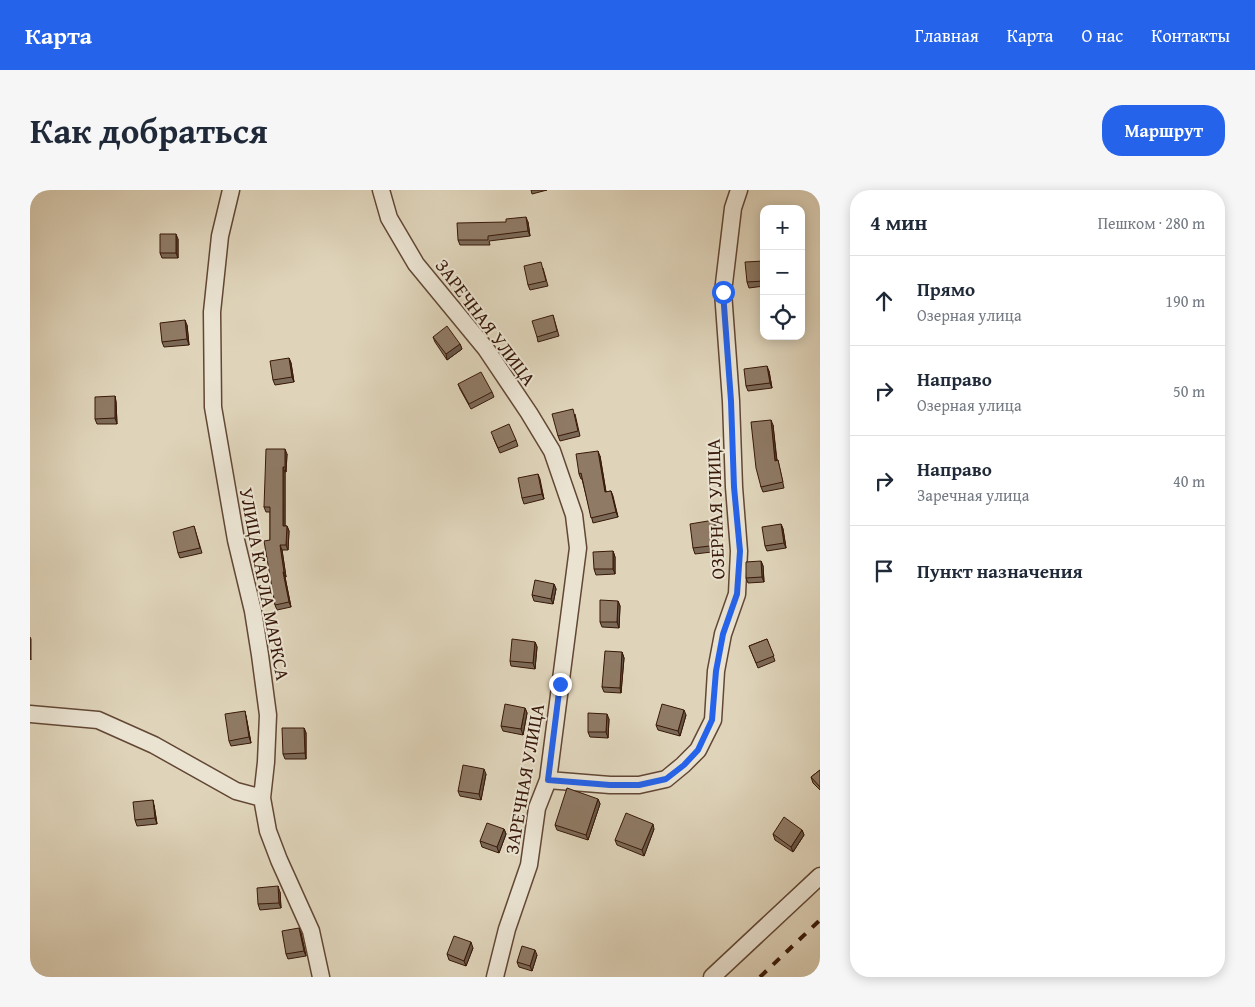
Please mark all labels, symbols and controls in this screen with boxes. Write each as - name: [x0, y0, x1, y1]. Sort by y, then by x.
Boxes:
- text: Карта: [25, 18, 92, 53]
- text: Главная: [915, 22, 979, 49]
- text: Карта: [1007, 22, 1053, 49]
- text: О нас: [1081, 22, 1123, 49]
- text: Контакты: [1151, 22, 1230, 49]
- text: Как добраться: [30, 105, 268, 156]
- button: Маршрут: [1102, 105, 1225, 156]
- map controls: [760, 205, 805, 340]
- button: +: [760, 205, 805, 250]
- text: 4 мин: [870, 207, 927, 238]
- text: Пешком · 280 m: [1098, 211, 1205, 235]
- button: −: [760, 250, 805, 295]
- street label: ЗАРЕЧНАЯ УЛИЦА: [429, 253, 543, 392]
- text: Прямо: [917, 275, 975, 303]
- route start: [712, 281, 735, 304]
- icon: ahead: [870, 287, 898, 315]
- text: 190 m: [1165, 289, 1205, 313]
- button: locate: [760, 295, 805, 340]
- text: Озерная улица: [917, 303, 1022, 327]
- text: Направо: [917, 365, 992, 393]
- icon: right: [870, 377, 898, 405]
- text: 50 m: [1173, 379, 1205, 403]
- text: Озерная улица: [917, 393, 1022, 417]
- street label: ОЗЕРНАЯ УЛИЦА: [699, 438, 731, 580]
- text: Направо: [917, 455, 992, 483]
- icon: right: [870, 467, 898, 495]
- text: 40 m: [1173, 469, 1205, 493]
- text: Заречная улица: [917, 483, 1029, 507]
- street label: УЛИЦА КАРЛА МАРКСА: [233, 485, 298, 683]
- icon: arrive: [870, 557, 898, 585]
- text: Пункт назначения: [917, 557, 1083, 585]
- route end: [549, 673, 572, 696]
- street label: ЗАРЕЧНАЯ УЛИЦА: [497, 701, 551, 857]

